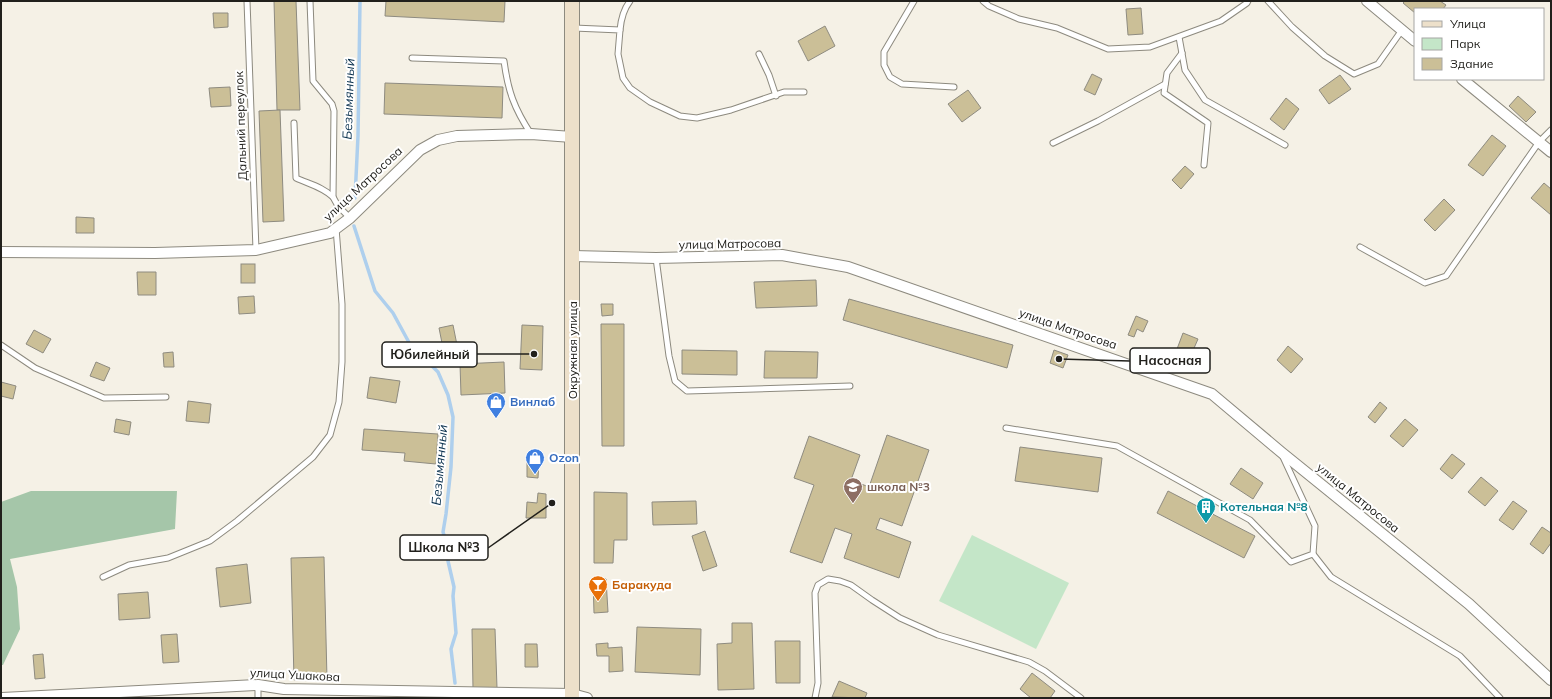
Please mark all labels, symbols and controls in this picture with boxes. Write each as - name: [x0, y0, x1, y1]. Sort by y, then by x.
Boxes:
- legend: [1414, 8, 1544, 80]
- text: Улица: [1449, 16, 1486, 31]
- text: Парк: [1450, 36, 1481, 51]
- text: Здание: [1450, 56, 1494, 71]
- water label: Безымянный: [339, 58, 357, 140]
- street label: Дальний переулок: [231, 71, 250, 181]
- street label: улица Матросова: [320, 143, 405, 224]
- street label: улица Матросова: [679, 235, 781, 252]
- street label: Окружная улица: [565, 301, 580, 399]
- street label: улица Матросова: [1017, 305, 1119, 352]
- callout: Юбилейный: [382, 342, 477, 367]
- text: Юбилейный: [390, 346, 470, 362]
- callout: Насосная: [1130, 348, 1210, 373]
- text: Насосная: [1138, 352, 1202, 368]
- shop icon: Винлаб: [485, 391, 507, 419]
- place label: Винлаб: [510, 394, 555, 409]
- water label: Безымянный: [427, 424, 451, 506]
- shop icon: Ozon: [524, 447, 546, 475]
- place label: Ozon: [549, 450, 579, 465]
- street label: улица Матросова: [1314, 460, 1403, 536]
- school or university icon: школа №3: [842, 476, 864, 504]
- place label: школа №3: [867, 479, 930, 494]
- building icon: Котельная №8: [1195, 496, 1217, 524]
- place label: Котельная №8: [1220, 499, 1308, 514]
- callout: Школа №3: [400, 535, 488, 560]
- text: Школа №3: [408, 539, 480, 555]
- bar icon: Баракуда: [587, 574, 609, 602]
- place label: Баракуда: [612, 577, 672, 592]
- street label: улица Ушакова: [250, 665, 340, 684]

